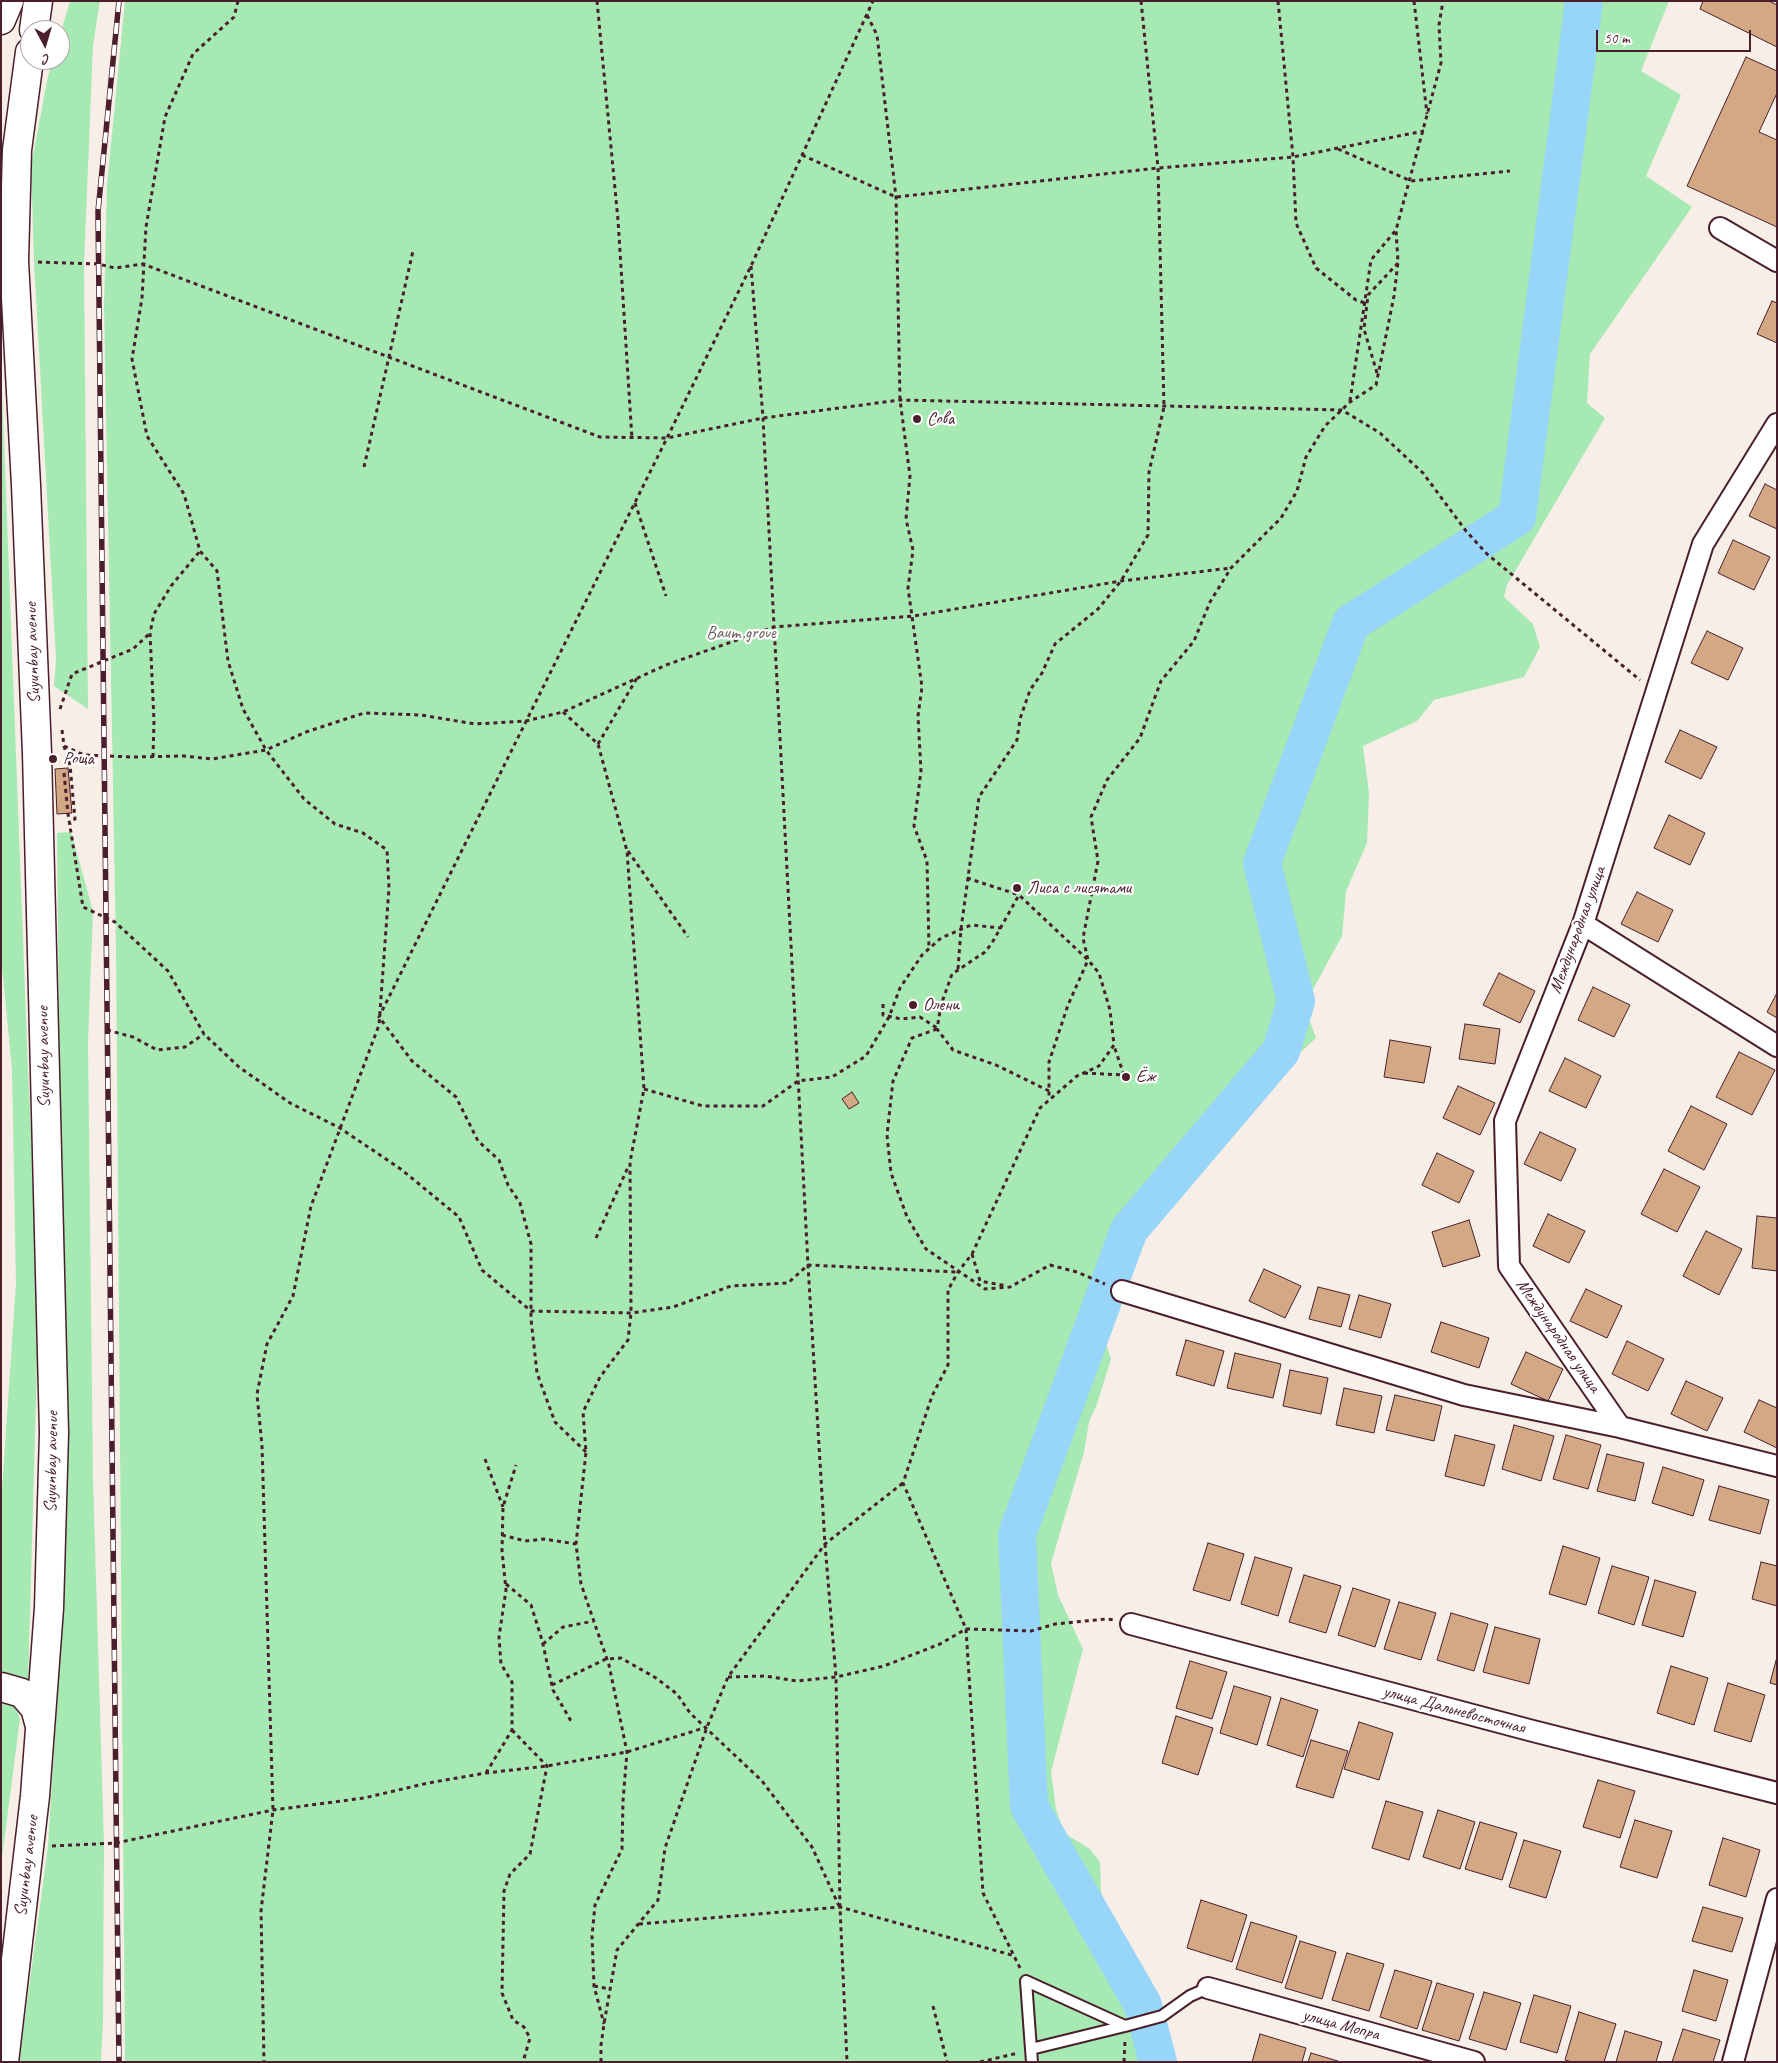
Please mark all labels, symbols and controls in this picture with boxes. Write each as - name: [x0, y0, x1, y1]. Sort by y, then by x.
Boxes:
- north arrow: [20, 20, 70, 70]
- scale bar: [1598, 20, 1753, 52]
- text: 50 m: [1604, 29, 1630, 48]
- text: С: [42, 51, 51, 68]
- place label: Сова: [927, 408, 954, 430]
- marker: Сова: [911, 413, 923, 425]
- street label: Suyunbay avenue: [20, 602, 46, 704]
- park label: Baum grove: [706, 622, 776, 644]
- place label: Роща: [63, 748, 94, 770]
- marker: Роща: [47, 753, 59, 765]
- street label: Международная улица: [1545, 863, 1611, 997]
- place label: Лиса с лисятами: [1027, 877, 1131, 899]
- marker: Лиса с лисятами: [1011, 882, 1023, 894]
- place label: Олени: [923, 994, 959, 1016]
- marker: Олени: [907, 999, 919, 1011]
- street label: Suyunbay avenue: [32, 1006, 56, 1108]
- place label: Ёж: [1136, 1066, 1156, 1088]
- marker: Ёж: [1120, 1071, 1132, 1083]
- street label: Международная улица: [1511, 1275, 1605, 1397]
- street label: Suyunbay avenue: [40, 1411, 64, 1513]
- street label: улица Дальневосточная: [1381, 1681, 1527, 1739]
- street label: Suyunbay avenue: [10, 1814, 44, 1918]
- street label: улица Мопра: [1300, 2004, 1382, 2046]

